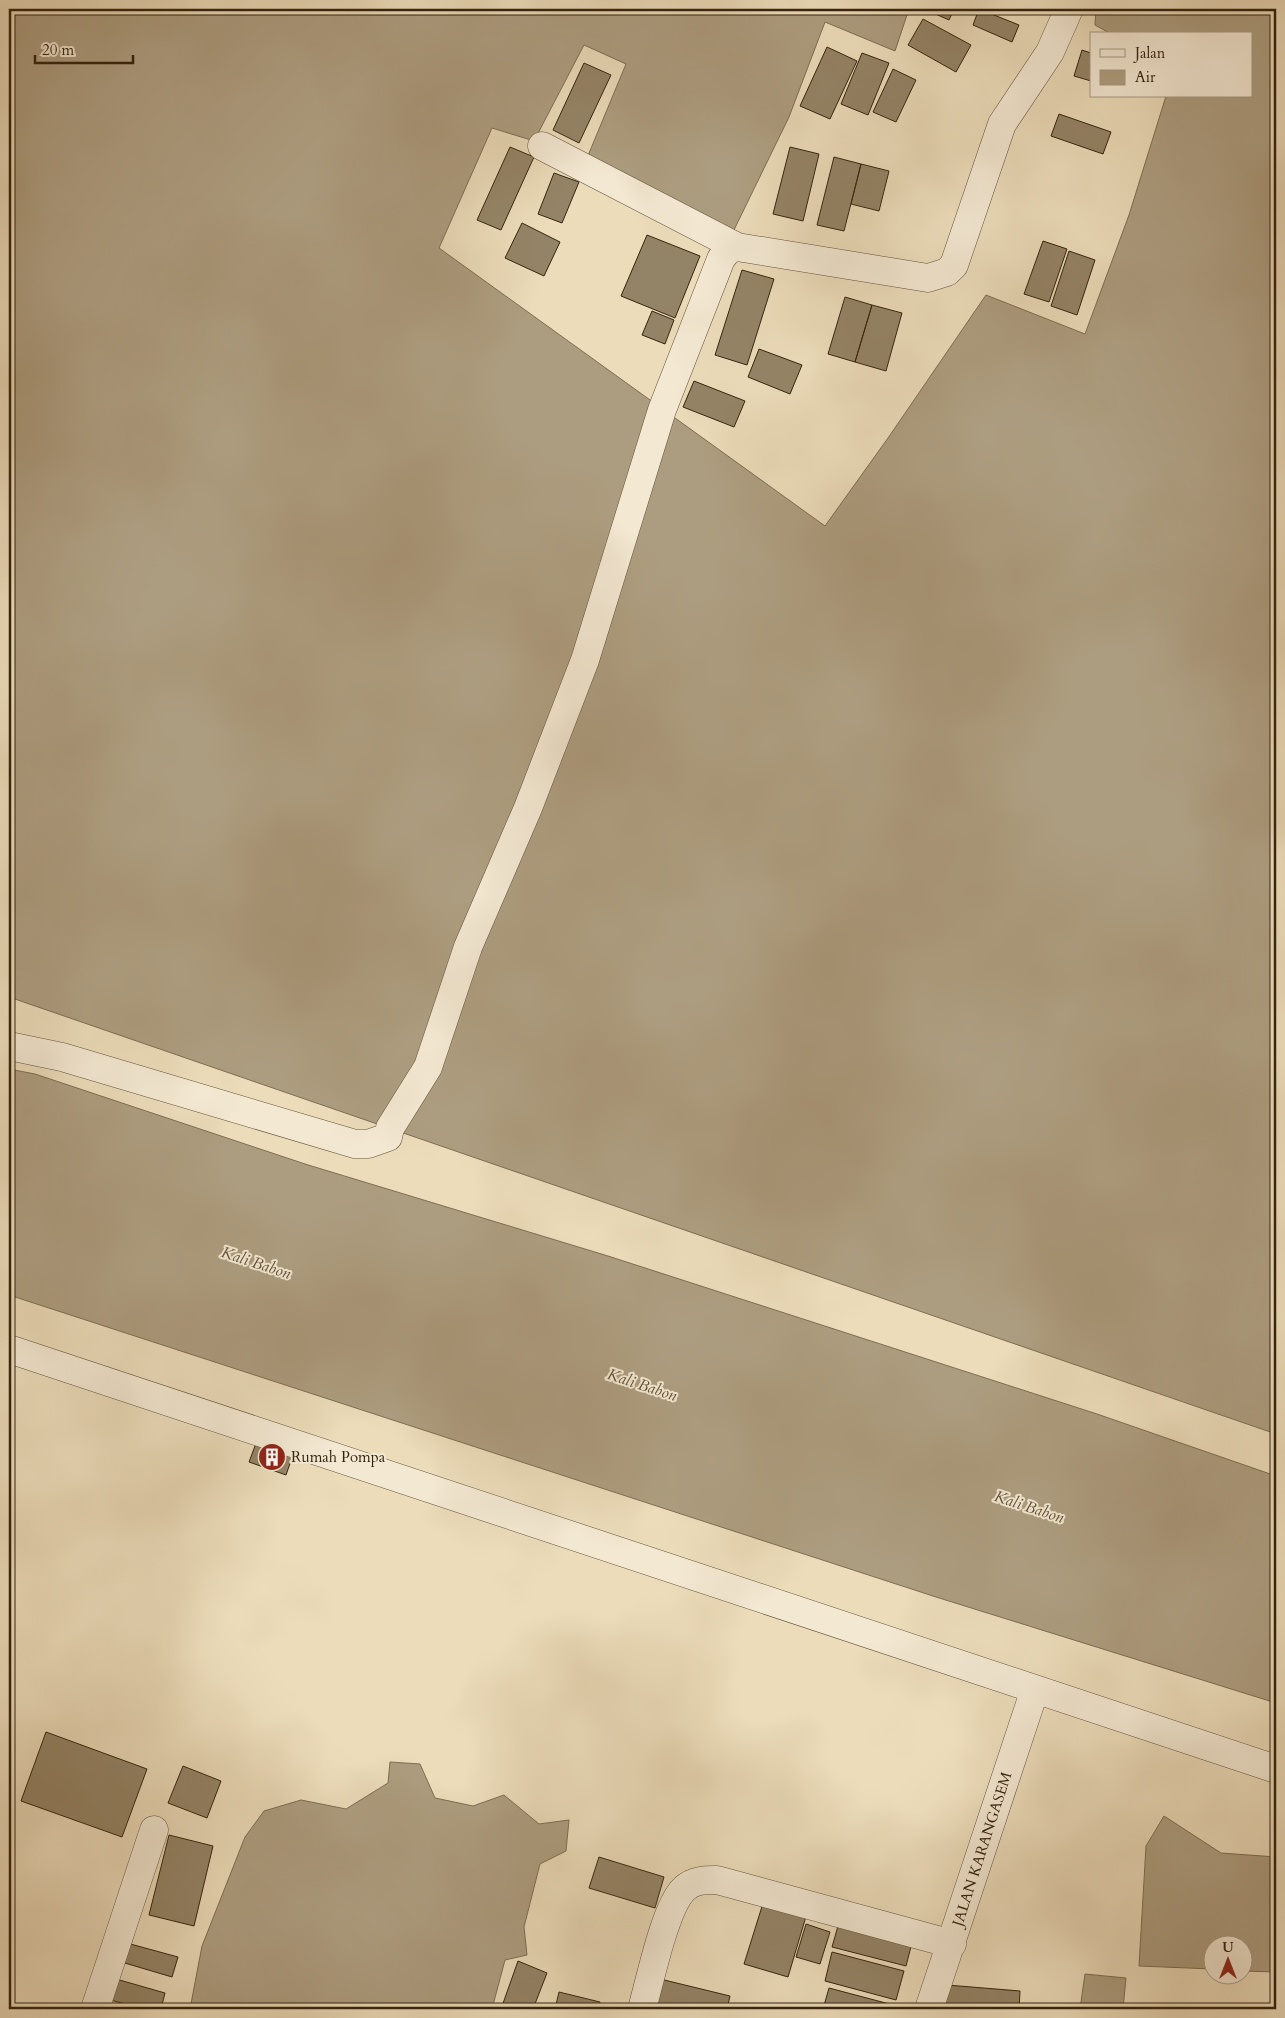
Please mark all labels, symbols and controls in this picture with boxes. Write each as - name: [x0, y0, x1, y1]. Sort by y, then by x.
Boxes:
- scale bar: [35, 32, 132, 64]
- legend: [1090, 32, 1252, 98]
- text: 20 m: [42, 40, 74, 60]
- text: Jalan: [1133, 43, 1166, 63]
- text: Air: [1135, 67, 1156, 87]
- water label: Kali Babon: [218, 1241, 294, 1285]
- water label: Kali Babon: [604, 1363, 680, 1407]
- building icon: Rumah Pompa: [257, 1442, 287, 1472]
- place label: Rumah Pompa: [291, 1447, 386, 1467]
- water label: Kali Babon: [991, 1485, 1067, 1529]
- street label: JALAN KARANGASEM: [947, 1769, 1016, 1931]
- north arrow: [1202, 1936, 1252, 1986]
- text: U: [1222, 1938, 1234, 1957]

